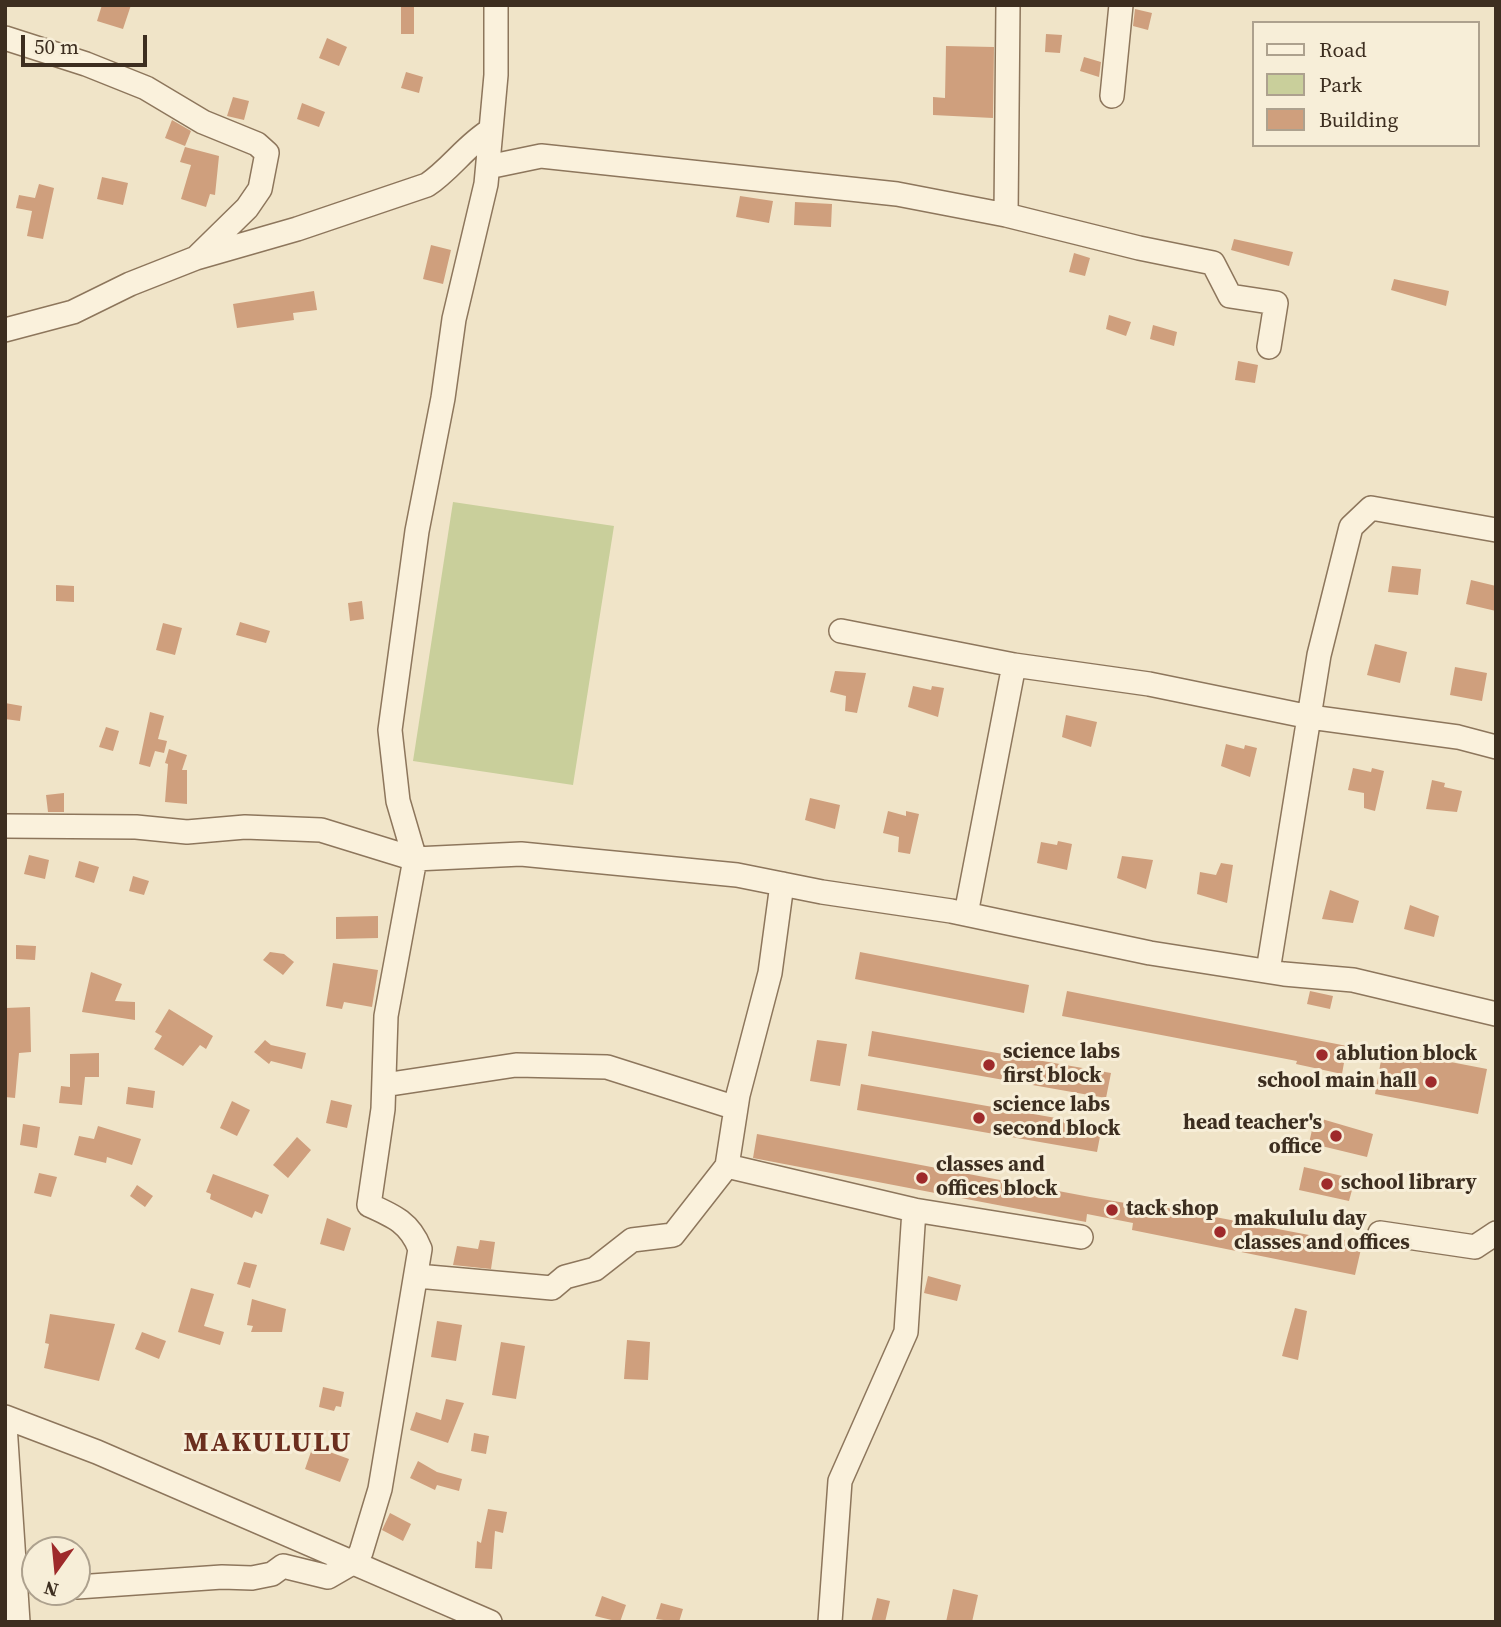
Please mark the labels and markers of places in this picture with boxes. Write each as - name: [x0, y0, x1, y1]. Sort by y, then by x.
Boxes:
- place label: science labs first block: [1003, 1040, 1120, 1090]
- place label: ablution block: [1336, 1042, 1477, 1068]
- marker: ablution block: [1314, 1047, 1330, 1063]
- marker: science labs first block: [981, 1057, 997, 1073]
- place label: school main hall: [1257, 1069, 1417, 1095]
- marker: school main hall: [1423, 1074, 1439, 1090]
- place label: science labs second block: [993, 1093, 1120, 1143]
- marker: science labs second block: [971, 1110, 987, 1126]
- place label: head teacher's office: [1183, 1111, 1322, 1161]
- marker: head teacher's office: [1328, 1128, 1344, 1144]
- place label: classes and offices block: [936, 1153, 1058, 1203]
- marker: classes and offices block: [914, 1170, 930, 1186]
- place label: school library: [1341, 1171, 1477, 1197]
- marker: school library: [1319, 1176, 1335, 1192]
- place label: tack shop: [1126, 1197, 1219, 1223]
- marker: tack shop: [1104, 1202, 1120, 1218]
- place label: makululu day classes and offices: [1234, 1207, 1410, 1257]
- marker: makululu day classes and offices: [1212, 1224, 1228, 1240]

